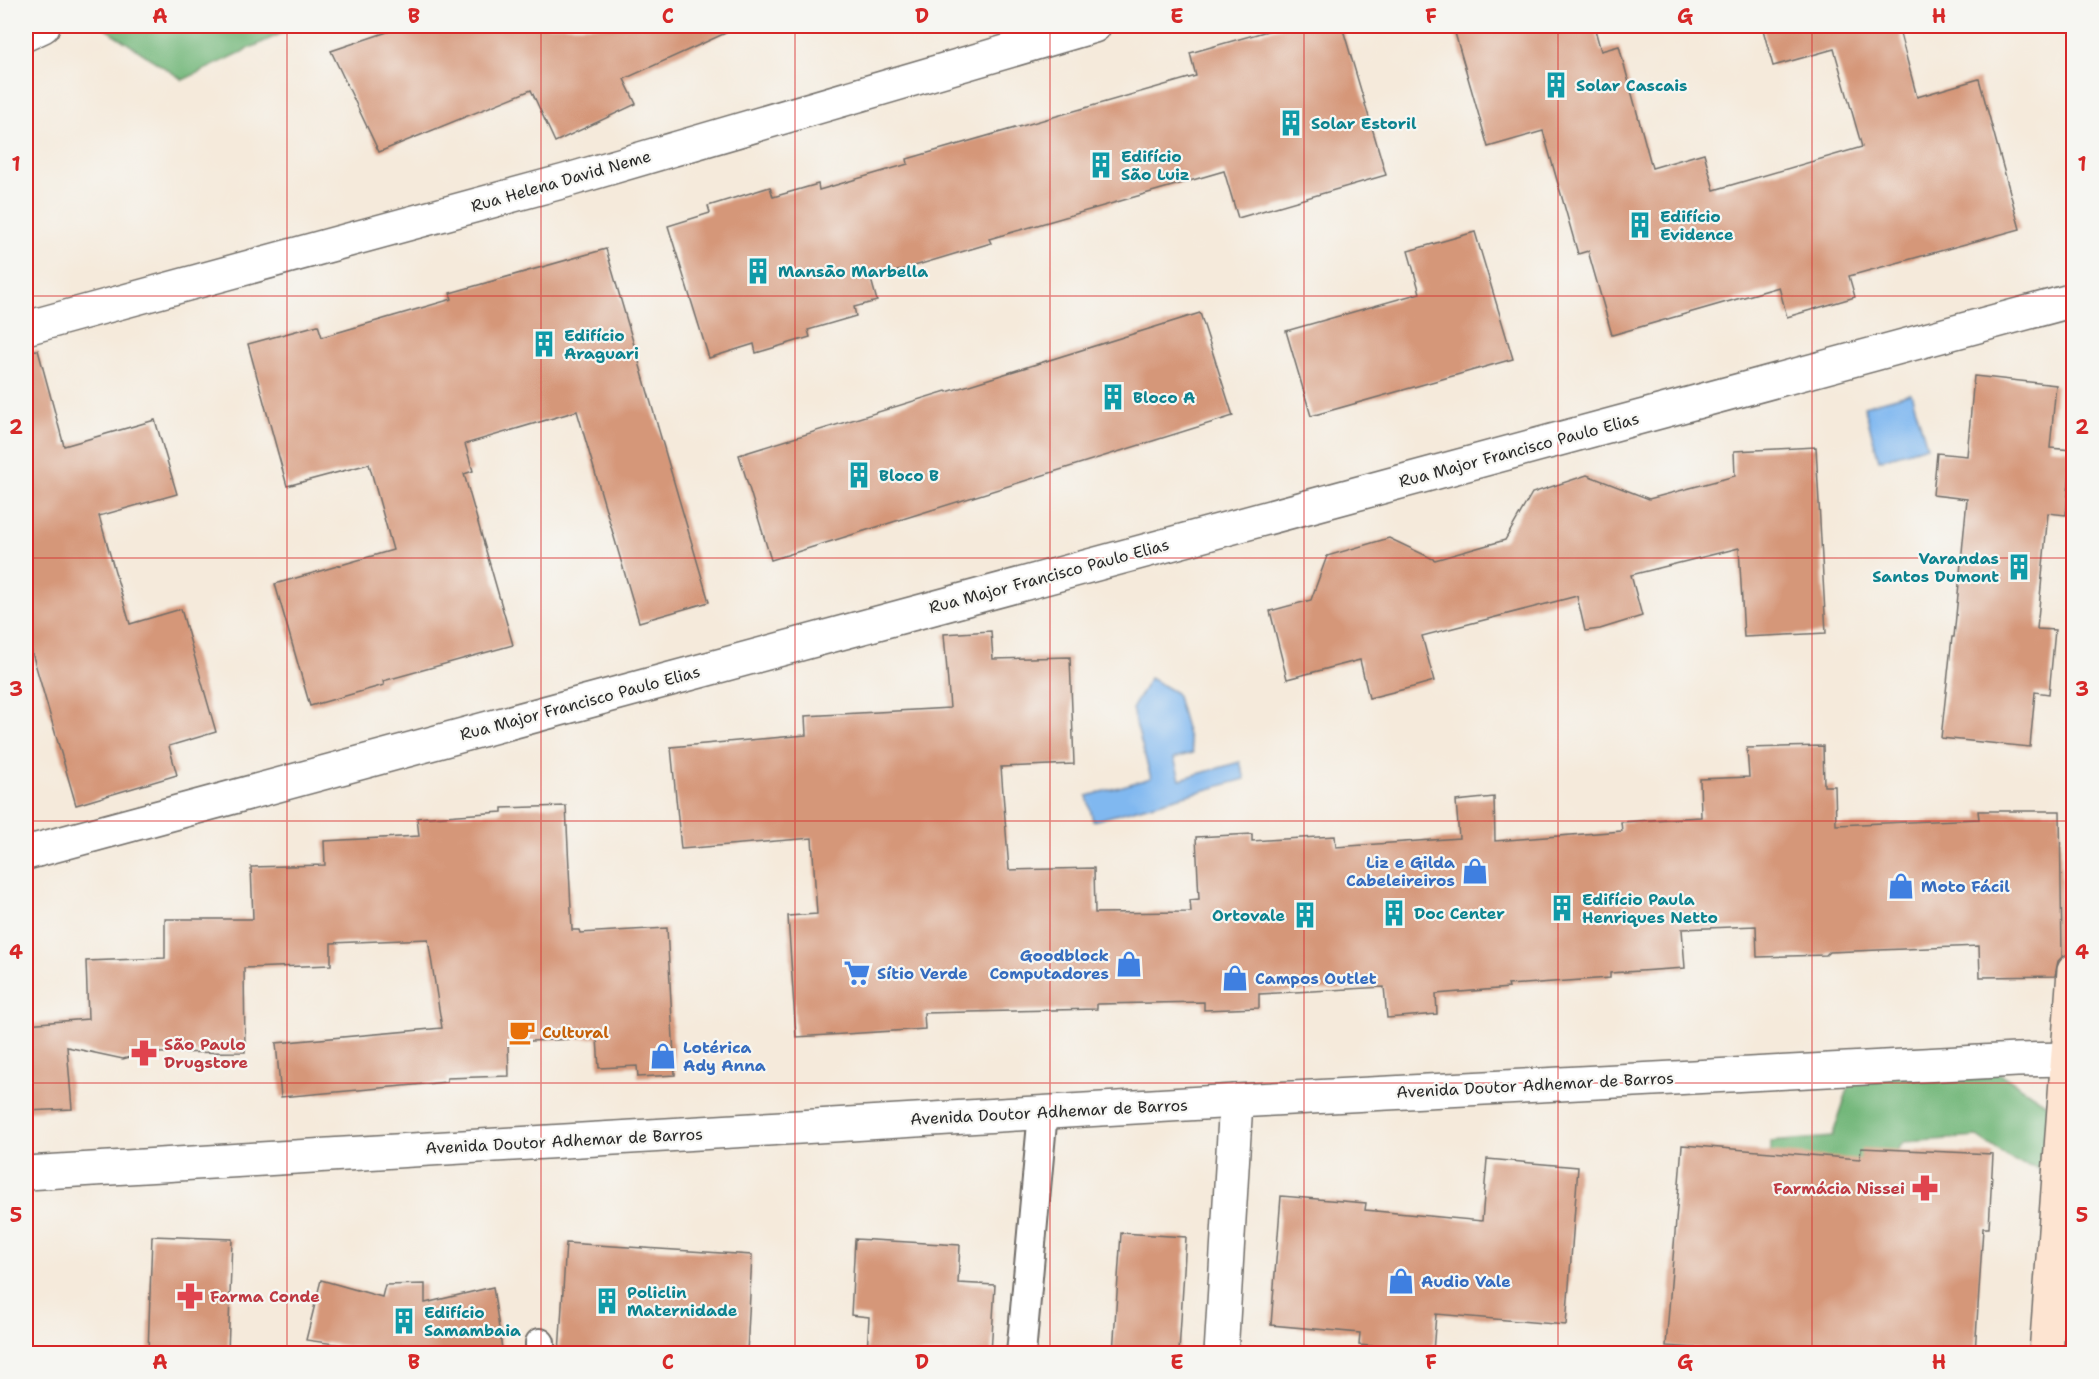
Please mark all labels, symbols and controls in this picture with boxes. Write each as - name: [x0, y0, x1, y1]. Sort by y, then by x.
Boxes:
- text: A: [152, 3, 168, 29]
- text: B: [408, 3, 420, 29]
- text: C: [662, 3, 674, 29]
- text: D: [915, 3, 929, 29]
- text: E: [1170, 3, 1184, 29]
- text: F: [1425, 3, 1437, 29]
- text: G: [1677, 3, 1693, 29]
- text: H: [1932, 3, 1946, 29]
- building icon: Solar Cascais: [1541, 70, 1571, 100]
- place label: Solar Cascais: [1576, 75, 1688, 96]
- building icon: Solar Estoril: [1276, 108, 1306, 138]
- place label: Solar Estoril: [1311, 113, 1417, 134]
- street label: Rua Helena David Neme: [469, 145, 653, 217]
- place label: Edifício São Luiz: [1121, 146, 1190, 185]
- building icon: Edifício São Luiz: [1086, 150, 1116, 180]
- text: 1: [11, 151, 21, 177]
- text: 1: [2077, 151, 2087, 177]
- place label: Edifício Evidence: [1660, 206, 1734, 245]
- building icon: Edifício Evidence: [1625, 210, 1655, 240]
- building icon: Mansāo Marbella: [743, 256, 773, 286]
- place label: Mansāo Marbella: [778, 261, 928, 282]
- place label: Edifício Araguari: [564, 325, 639, 364]
- building icon: Edifício Araguari: [529, 329, 559, 359]
- building icon: Bloco A: [1098, 382, 1128, 412]
- place label: Bloco A: [1133, 387, 1195, 408]
- street label: Rua Major Francisco Paulo Elias: [1397, 408, 1641, 492]
- text: 2: [9, 414, 23, 440]
- text: 2: [2075, 414, 2089, 440]
- building icon: Bloco B: [844, 460, 874, 490]
- place label: Bloco B: [879, 465, 939, 486]
- street label: Rua Major Francisco Paulo Elias: [927, 534, 1171, 618]
- place label: Varandas Santos Dumont: [1872, 548, 1999, 587]
- building icon: Varandas Santos Dumont: [2004, 552, 2034, 582]
- street label: Rua Major Francisco Paulo Elias: [458, 661, 702, 745]
- text: 3: [9, 676, 23, 702]
- text: 3: [2075, 676, 2089, 702]
- place label: Liz e Gilda Cabeleireiros: [1346, 852, 1455, 891]
- shop icon: Liz e Gilda Cabeleireiros: [1460, 856, 1490, 886]
- shop icon: Moto Fácil: [1886, 871, 1916, 901]
- place label: Moto Fácil: [1921, 876, 2010, 897]
- place label: Edifício Paula Henriques Netto: [1582, 889, 1718, 928]
- building icon: Edifício Paula Henriques Netto: [1547, 893, 1577, 923]
- building icon: Doc Center: [1379, 898, 1409, 928]
- building icon: Ortovale: [1290, 900, 1320, 930]
- place label: Doc Center: [1414, 903, 1505, 924]
- place label: Ortovale: [1212, 905, 1285, 926]
- text: 4: [9, 939, 23, 965]
- text: 4: [2075, 939, 2089, 965]
- place label: Goodblock Computadores: [989, 945, 1109, 984]
- shop icon: Goodblock Computadores: [1114, 949, 1144, 979]
- supermarket icon: Sítio Verde: [842, 958, 872, 988]
- place label: Sítio Verde: [877, 963, 968, 984]
- shop icon: Campos Outlet: [1220, 963, 1250, 993]
- place label: Campos Outlet: [1255, 968, 1377, 989]
- cafe icon: Cultural: [507, 1017, 537, 1047]
- place label: Cultural: [542, 1022, 609, 1043]
- place label: São Paulo Drugstore: [164, 1034, 249, 1073]
- place label: Lotérica Ady Anna: [683, 1037, 766, 1076]
- pharmacy icon: São Paulo Drugstore: [129, 1038, 159, 1068]
- shop icon: Lotérica Ady Anna: [648, 1041, 678, 1071]
- street label: Avenida Doutor Adhemar de Barros: [1396, 1067, 1674, 1103]
- street label: Avenida Doutor Adhemar de Barros: [910, 1094, 1188, 1130]
- street label: Avenida Doutor Adhemar de Barros: [425, 1123, 703, 1159]
- pharmacy icon: Farmácia Nissei: [1910, 1173, 1940, 1203]
- place label: Farmácia Nissei: [1773, 1178, 1905, 1199]
- text: 5: [10, 1202, 22, 1228]
- text: 5: [2076, 1202, 2088, 1228]
- shop icon: Audio Vale: [1386, 1266, 1416, 1296]
- place label: Audio Vale: [1421, 1271, 1511, 1292]
- pharmacy icon: Farma Conde: [175, 1281, 205, 1311]
- place label: Policlin Maternidade: [627, 1282, 738, 1321]
- place label: Farma Conde: [210, 1286, 320, 1307]
- building icon: Policlin Maternidade: [592, 1286, 622, 1316]
- place label: Edifício Samambaia: [424, 1302, 521, 1341]
- building icon: Edifício Samambaia: [389, 1306, 419, 1336]
- text: A: [152, 1349, 168, 1375]
- text: B: [408, 1349, 420, 1375]
- text: C: [662, 1349, 674, 1375]
- text: D: [915, 1349, 929, 1375]
- text: E: [1170, 1349, 1184, 1375]
- text: F: [1425, 1349, 1437, 1375]
- text: G: [1677, 1349, 1693, 1375]
- text: H: [1932, 1349, 1946, 1375]

